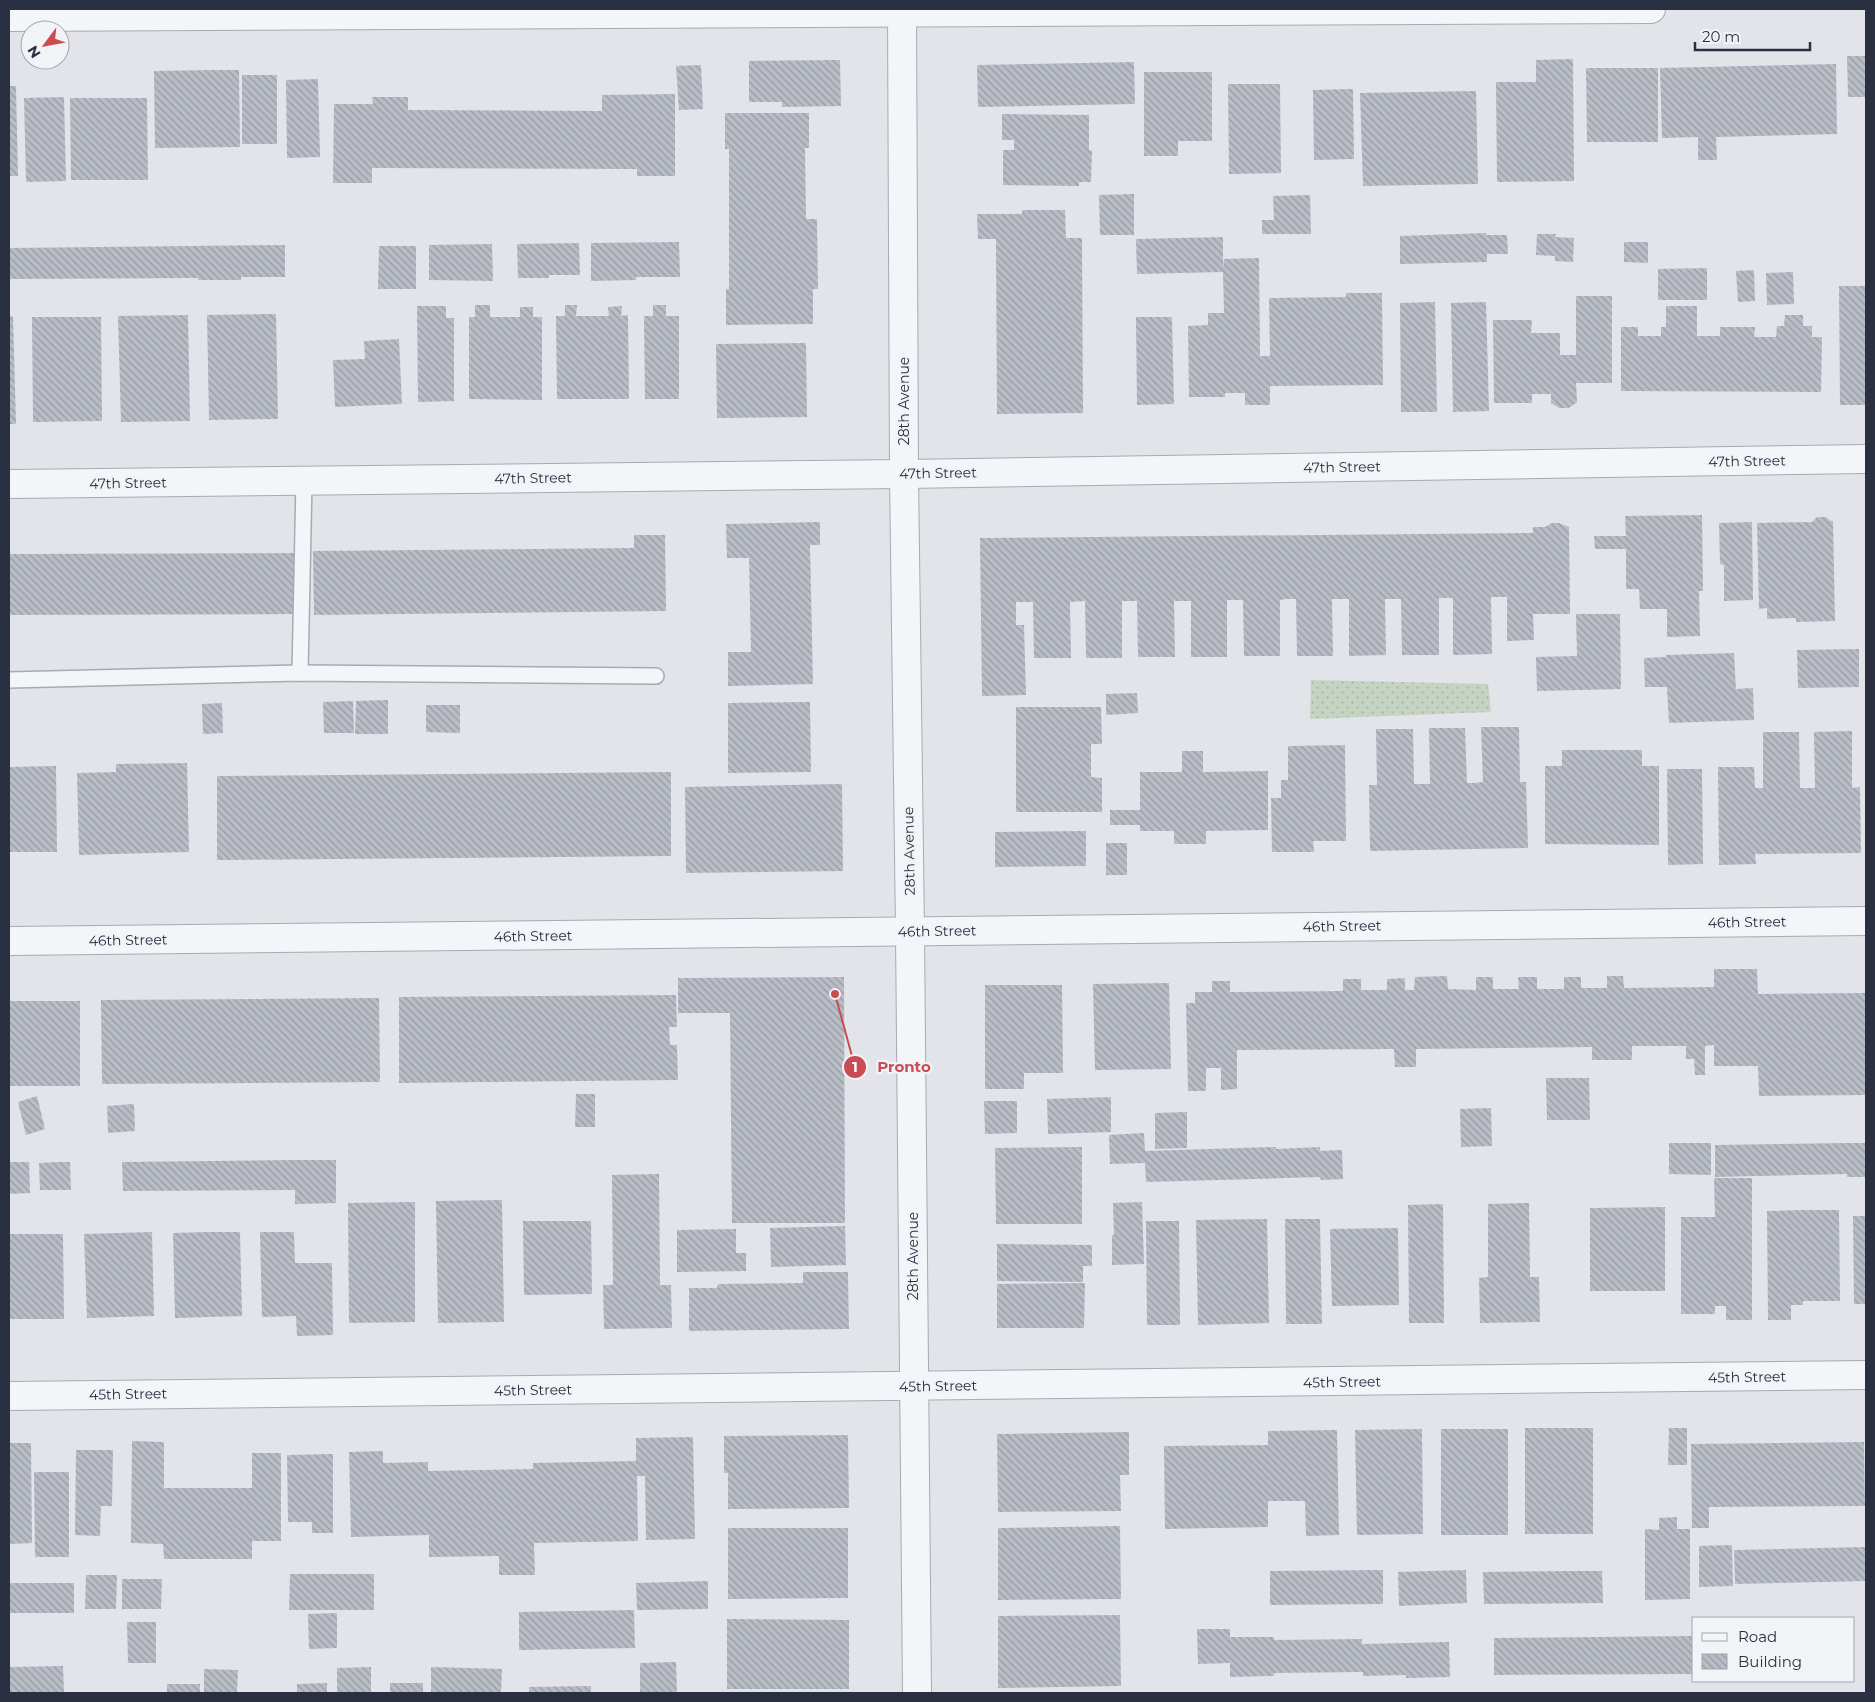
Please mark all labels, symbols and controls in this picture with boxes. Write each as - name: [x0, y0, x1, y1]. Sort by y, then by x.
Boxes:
- north arrow: [20, 20, 70, 70]
- scale bar: [1695, 20, 1810, 52]
- text: 20 m: [1702, 27, 1740, 46]
- text: N: [23, 42, 45, 61]
- street label: 28th Avenue: [895, 357, 913, 445]
- street label: 47th Street: [1708, 451, 1786, 471]
- street label: 47th Street: [1303, 457, 1381, 477]
- street label: 47th Street: [899, 463, 977, 483]
- street label: 47th Street: [494, 468, 572, 488]
- street label: 47th Street: [89, 473, 167, 493]
- street label: 28th Avenue: [899, 807, 919, 895]
- street label: 46th Street: [1707, 912, 1787, 932]
- street label: 46th Street: [1302, 916, 1382, 936]
- street label: 46th Street: [897, 921, 977, 941]
- street label: 46th Street: [493, 926, 573, 946]
- street label: 46th Street: [88, 930, 168, 950]
- callout: Pronto: [842, 1052, 941, 1082]
- text: 1: [852, 1057, 858, 1076]
- text: Pronto: [877, 1057, 931, 1076]
- street label: 28th Avenue: [904, 1212, 922, 1300]
- street label: 45th Street: [1708, 1367, 1787, 1387]
- street label: 45th Street: [1303, 1372, 1382, 1392]
- street label: 45th Street: [899, 1376, 978, 1396]
- street label: 45th Street: [494, 1380, 573, 1400]
- street label: 45th Street: [89, 1384, 168, 1404]
- legend: [1692, 1617, 1855, 1682]
- text: Road: [1738, 1627, 1777, 1646]
- text: Building: [1738, 1652, 1802, 1671]

